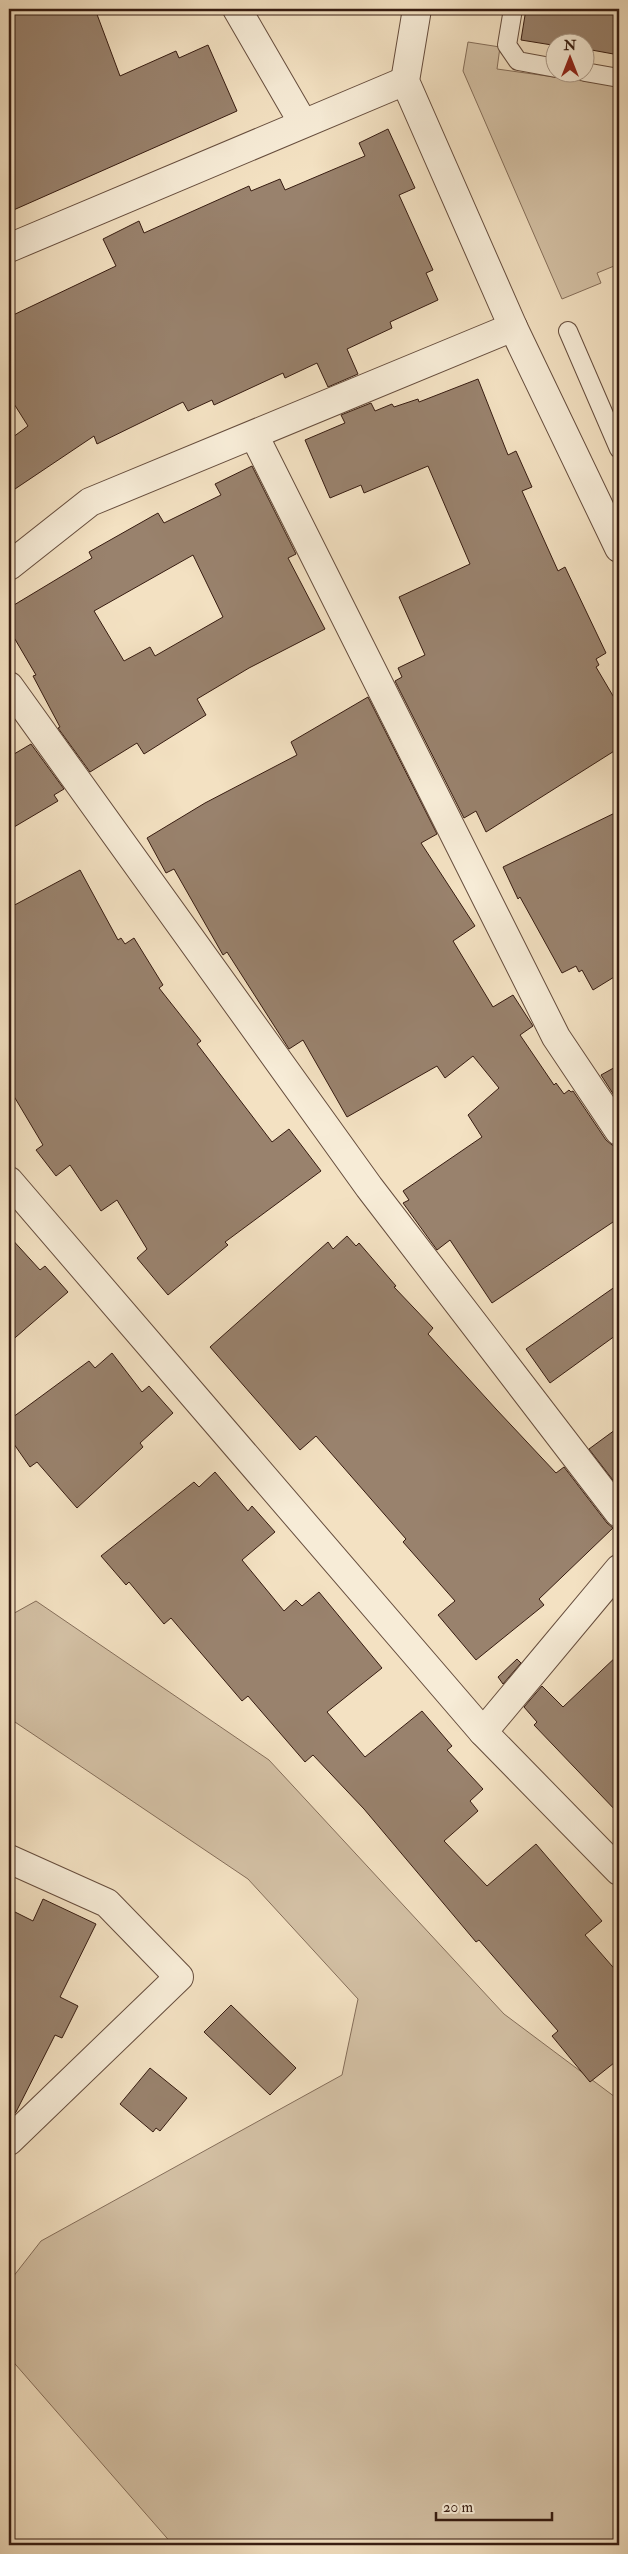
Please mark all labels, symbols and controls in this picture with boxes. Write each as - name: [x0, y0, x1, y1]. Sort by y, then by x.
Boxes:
- north arrow: [546, 32, 596, 82]
- text: N: [563, 37, 577, 54]
- scale bar: [436, 2489, 552, 2521]
- text: 20 m: [443, 2498, 473, 2517]

